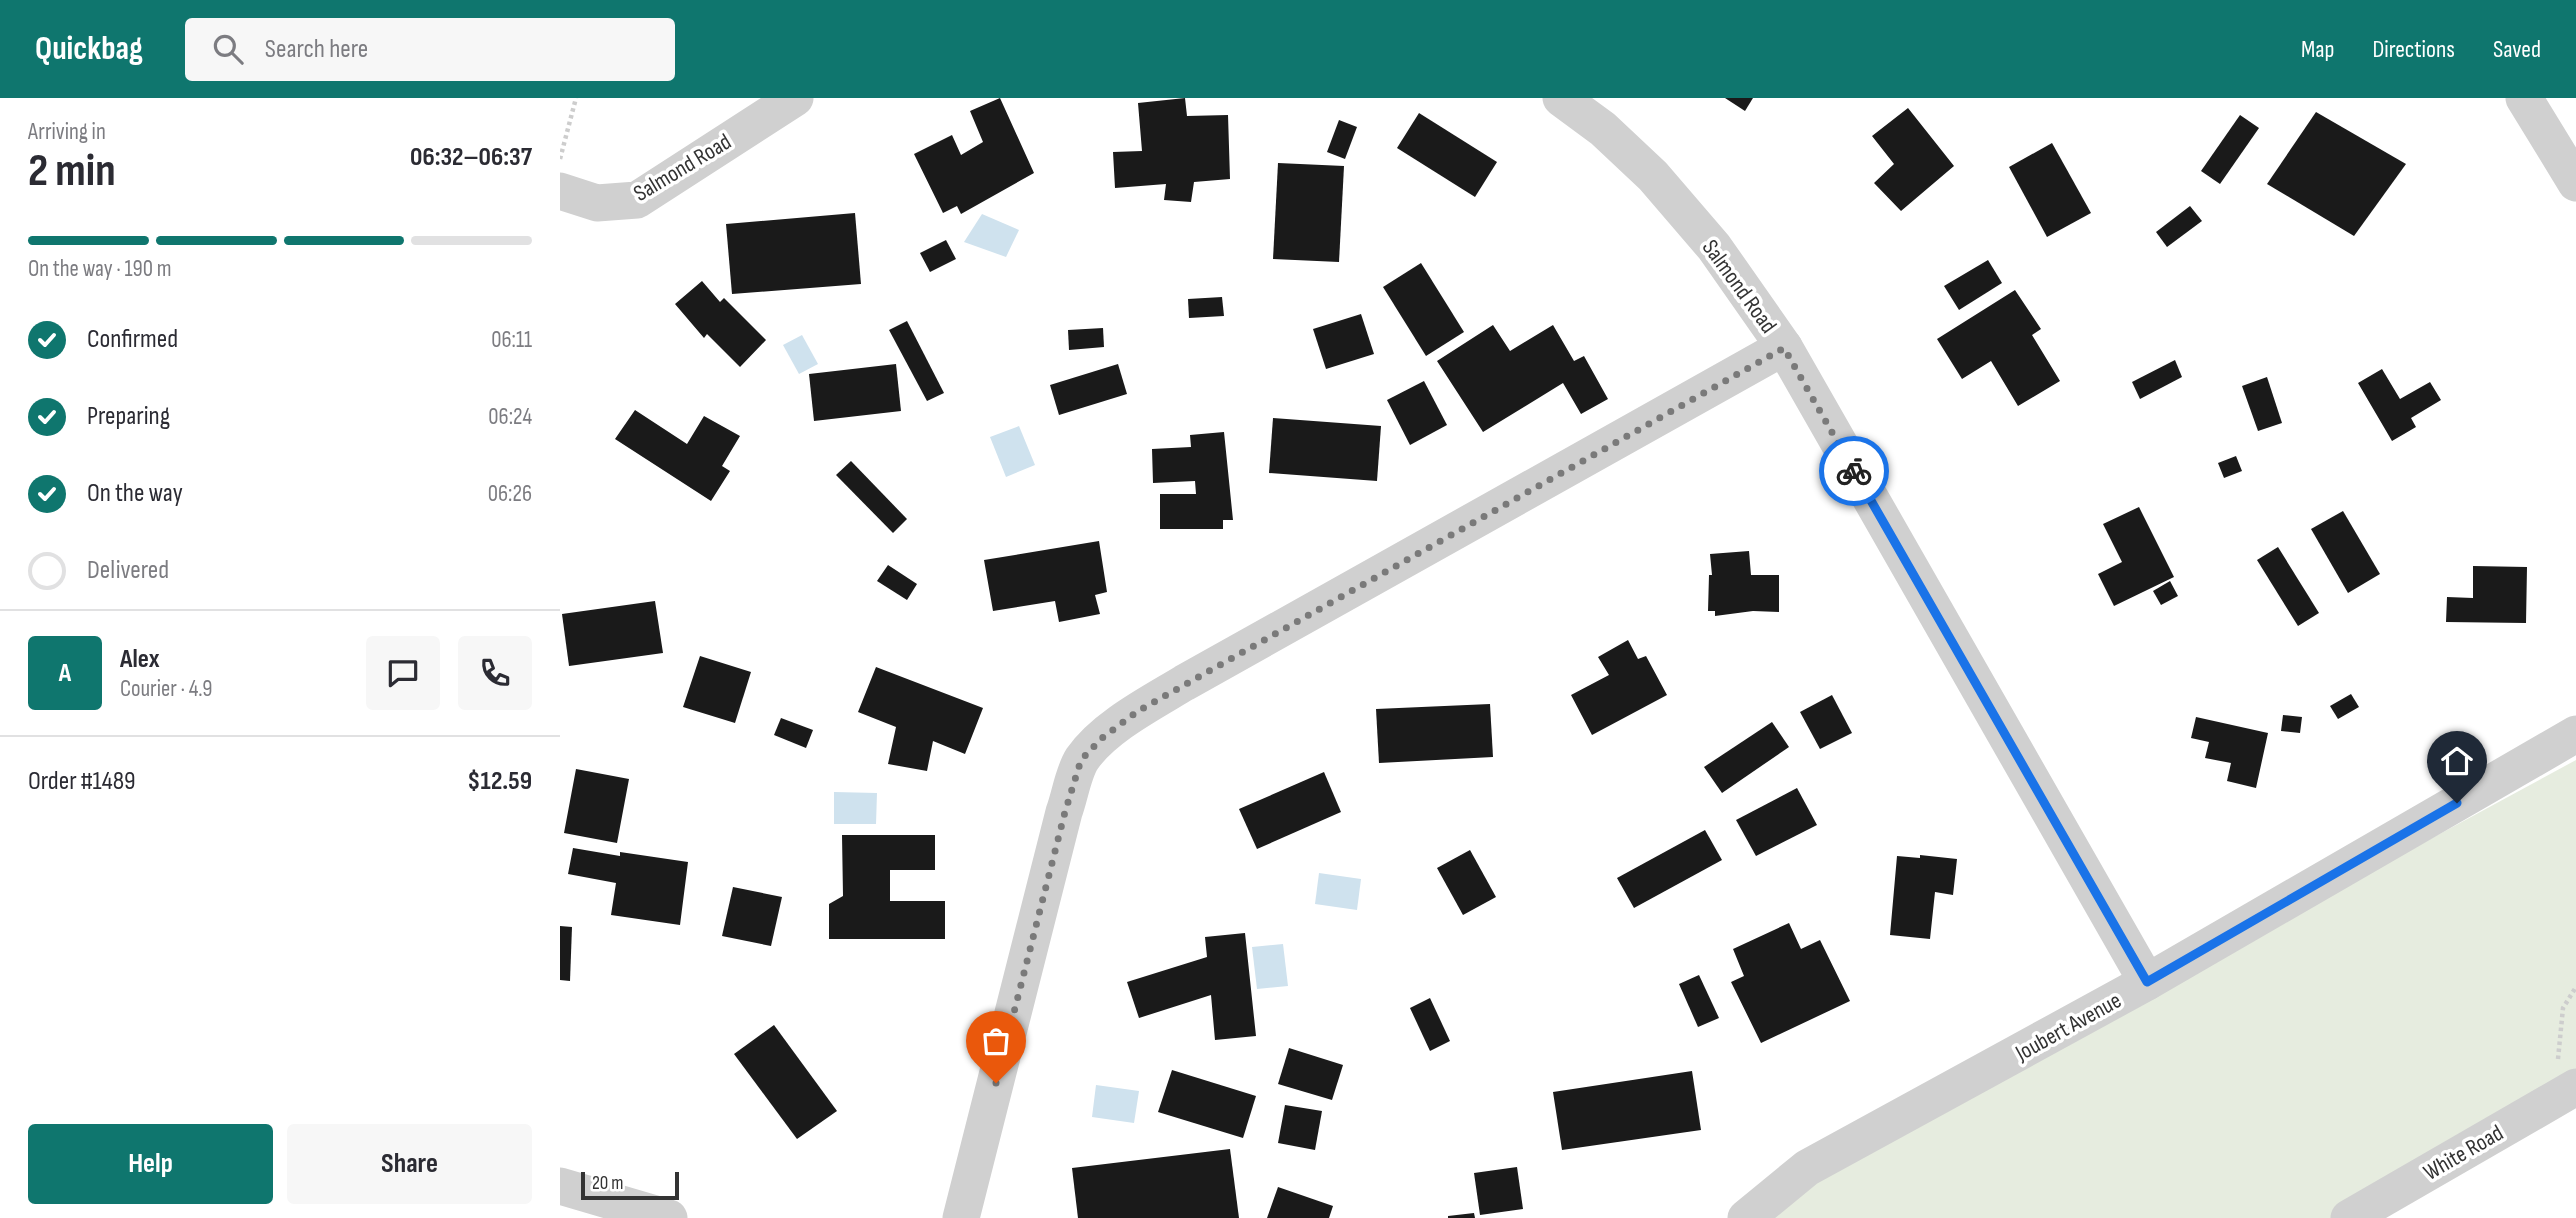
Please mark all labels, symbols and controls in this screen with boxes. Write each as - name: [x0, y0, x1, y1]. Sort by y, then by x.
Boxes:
- search box: [185, 18, 675, 81]
- text: Quickbag: [35, 29, 143, 69]
- icon: search: [209, 30, 247, 68]
- text: Search here: [265, 34, 368, 65]
- text: Map: [2301, 35, 2334, 64]
- text: Directions: [2372, 35, 2455, 64]
- text: Saved: [2493, 35, 2541, 64]
- text: Arriving in: [28, 118, 106, 146]
- street label: Salmond Road: [629, 128, 736, 208]
- text: 06:32–06:37: [410, 142, 532, 173]
- text: 2 min: [28, 144, 116, 199]
- street label: Salmond Road: [1696, 234, 1782, 339]
- text: On the way · 190 m: [28, 255, 171, 283]
- icon: check: [28, 321, 66, 359]
- text: Confirmed: [87, 324, 178, 355]
- text: 06:11: [491, 326, 532, 354]
- icon: check: [28, 398, 66, 436]
- text: Preparing: [87, 401, 170, 432]
- text: 06:24: [488, 403, 532, 431]
- courier: [1819, 436, 1889, 506]
- icon: bike: [1835, 452, 1873, 490]
- icon: check: [28, 475, 66, 513]
- text: On the way: [87, 478, 183, 509]
- text: 06:26: [488, 480, 532, 508]
- text: Delivered: [87, 555, 169, 586]
- button: chat: [366, 636, 440, 710]
- button: phone: [458, 636, 532, 710]
- text: Alex: [120, 644, 160, 675]
- text: A: [59, 658, 71, 689]
- text: Courier · 4.9: [120, 675, 212, 703]
- pin: [2427, 731, 2487, 803]
- icon: home: [2438, 742, 2476, 780]
- text: Order #1489: [28, 766, 136, 797]
- text: $12.59: [467, 766, 532, 797]
- street label: Joubert Avenue: [2010, 986, 2126, 1068]
- pin: [966, 1011, 1026, 1083]
- icon: bag: [977, 1022, 1015, 1060]
- street label: White Road: [2419, 1119, 2508, 1187]
- button: Help: [28, 1124, 273, 1204]
- button: Share: [287, 1124, 532, 1204]
- scale bar: [581, 1169, 679, 1201]
- text: 20 m: [592, 1172, 624, 1195]

